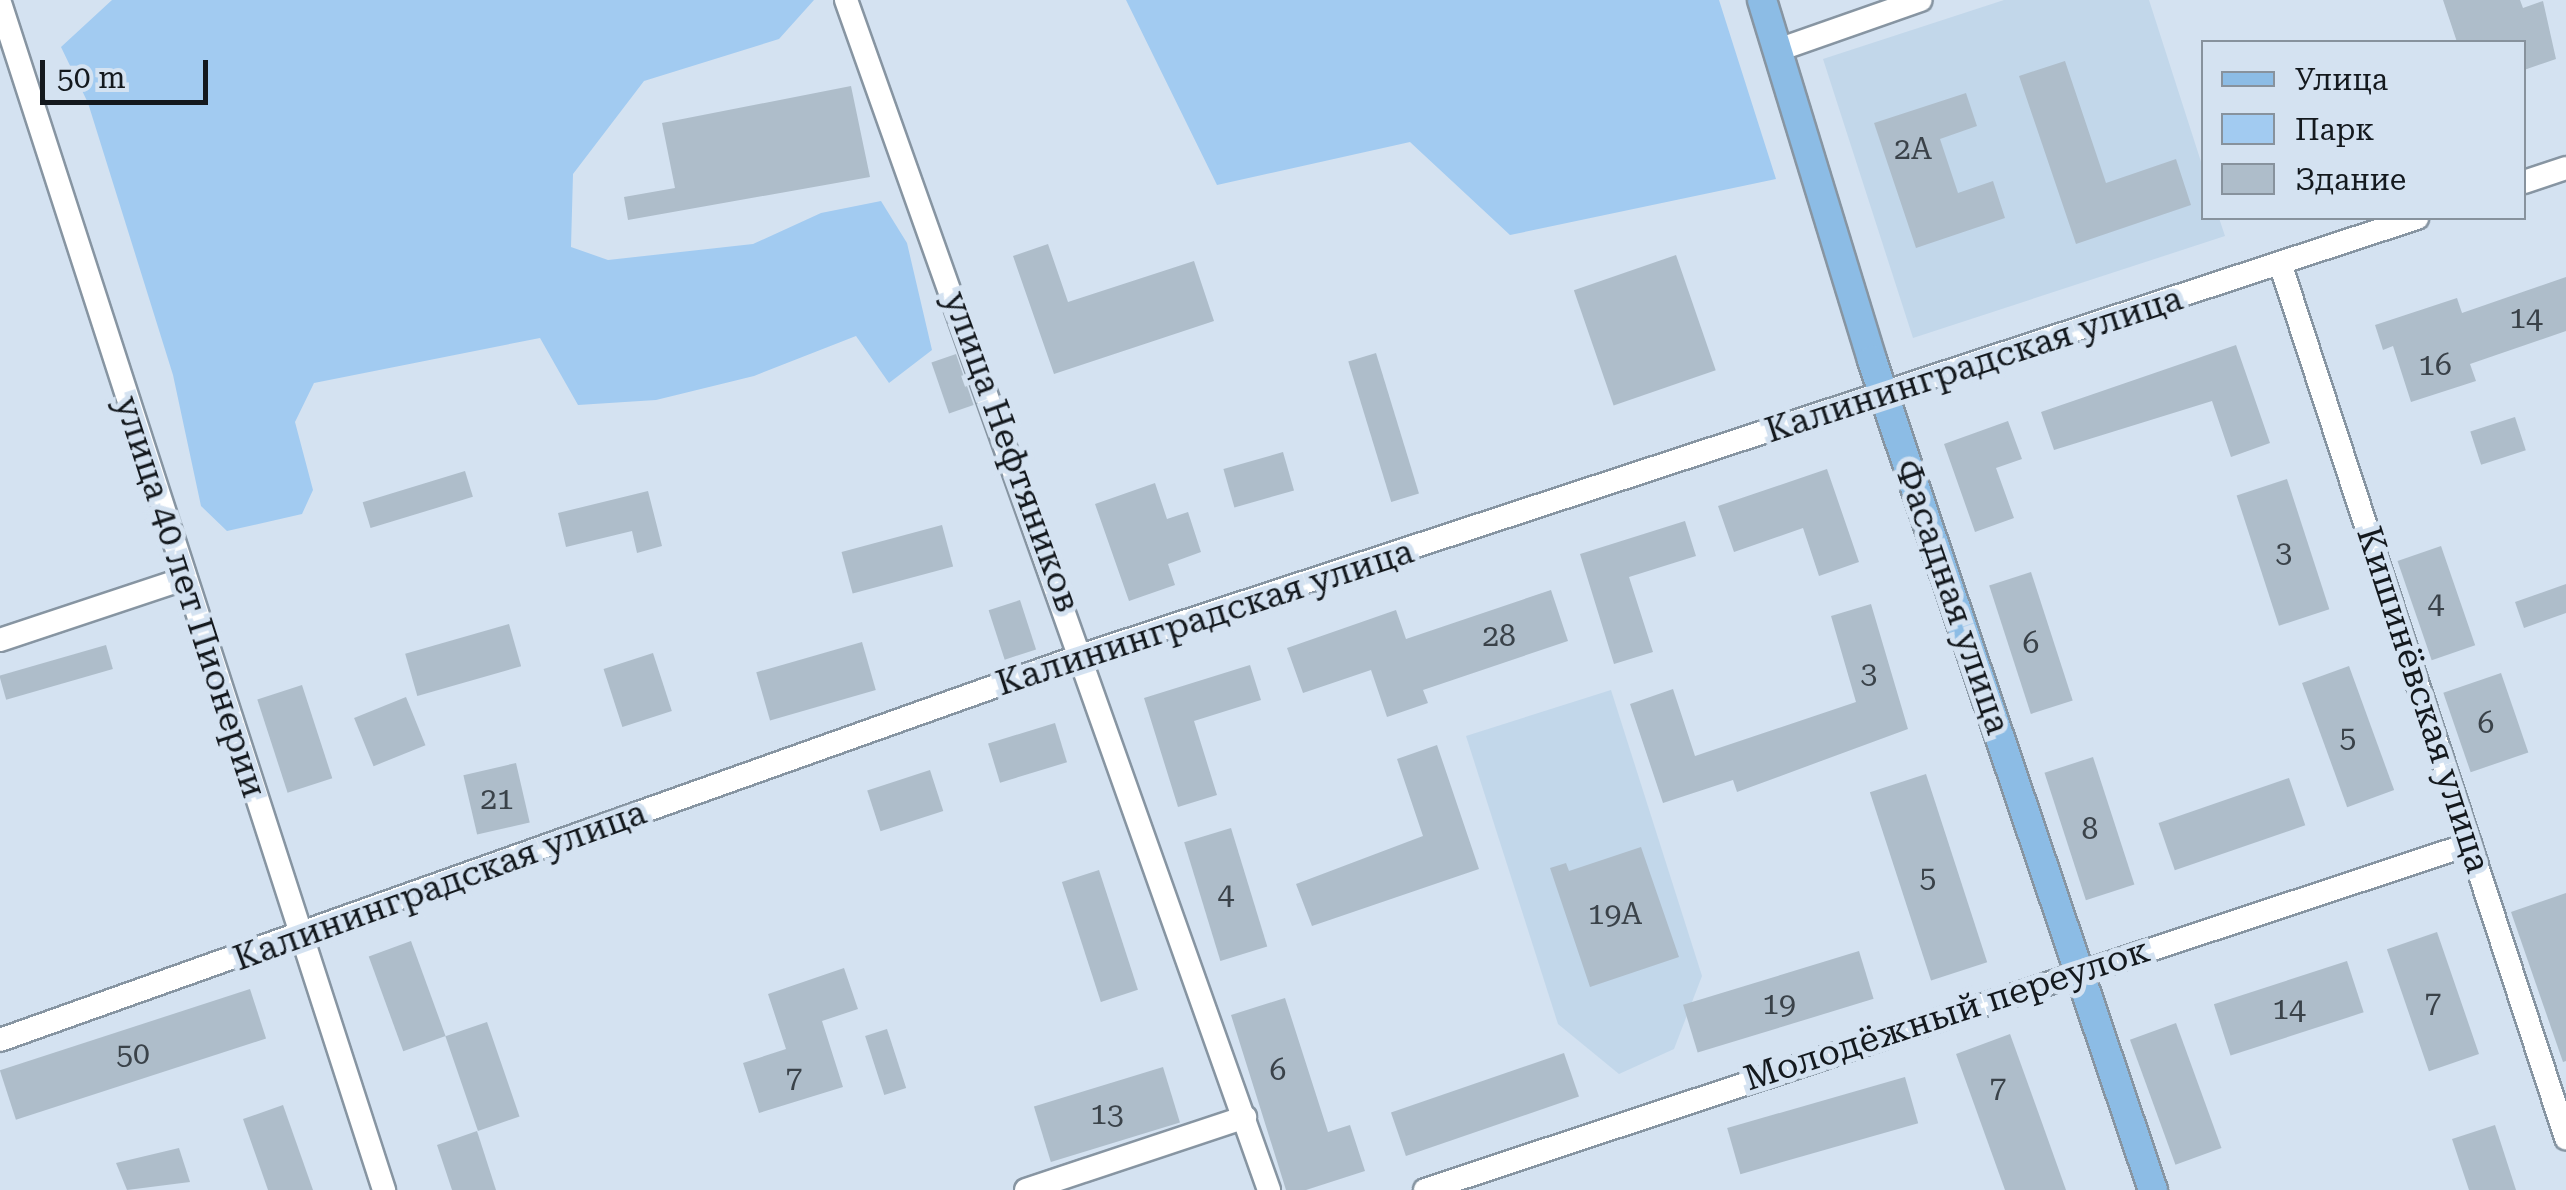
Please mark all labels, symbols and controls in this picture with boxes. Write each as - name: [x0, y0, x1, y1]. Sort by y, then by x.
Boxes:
- scale bar: [45, 40, 212, 102]
- legend: [2201, 40, 2526, 220]
- text: 50 m: [57, 60, 126, 95]
- text: Улица: [2295, 62, 2388, 97]
- text: Парк: [2295, 112, 2374, 147]
- house number: 2А: [1894, 131, 1932, 167]
- text: Здание: [2295, 162, 2406, 197]
- street label: Калининградская улица: [1760, 278, 2188, 452]
- street label: улица Нефтяников: [933, 286, 1089, 618]
- house number: 14: [2509, 300, 2543, 336]
- house number: 16: [2418, 347, 2452, 383]
- street label: улица 40 лет Пионерии: [105, 391, 275, 803]
- street label: Фасадная улица: [1885, 454, 2019, 740]
- street label: Кишинёвская улица: [2347, 522, 2499, 878]
- street label: Калининградская улица: [991, 531, 1419, 705]
- house number: 3: [2276, 534, 2292, 570]
- house number: 4: [2428, 585, 2444, 621]
- house number: 28: [1482, 618, 1516, 654]
- house number: 6: [2023, 625, 2039, 661]
- house number: 3: [1861, 655, 1877, 691]
- house number: 6: [2478, 705, 2494, 741]
- house number: 5: [2340, 719, 2356, 755]
- house number: 21: [480, 781, 514, 817]
- street label: Калининградская улица: [228, 792, 652, 980]
- house number: 8: [2082, 811, 2098, 847]
- house number: 5: [1920, 859, 1936, 895]
- house number: 4: [1218, 876, 1234, 912]
- house number: 19А: [1588, 896, 1642, 932]
- street label: Молодёжный переулок: [1739, 930, 2155, 1100]
- house number: 7: [2425, 984, 2441, 1020]
- house number: 19: [1762, 986, 1796, 1022]
- house number: 14: [2272, 991, 2306, 1027]
- house number: 50: [116, 1036, 150, 1072]
- house number: 6: [1270, 1052, 1286, 1088]
- house number: 7: [786, 1059, 802, 1095]
- house number: 7: [1990, 1069, 2006, 1105]
- house number: 13: [1090, 1096, 1124, 1132]

